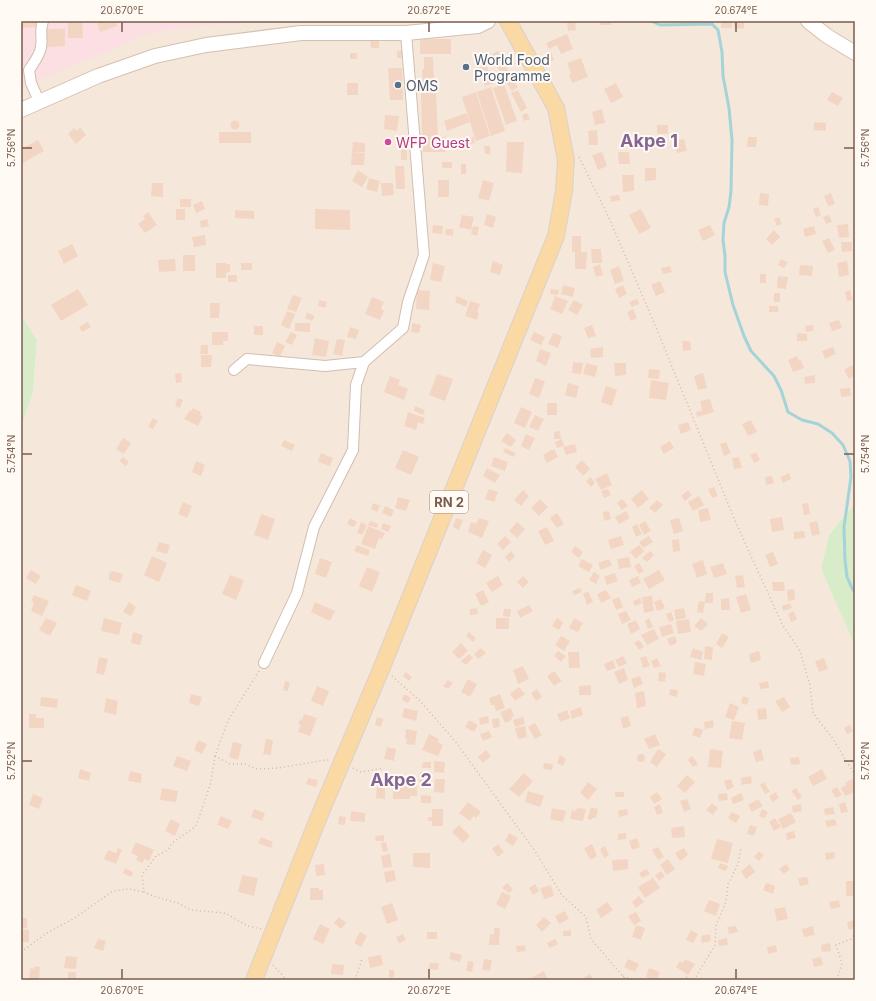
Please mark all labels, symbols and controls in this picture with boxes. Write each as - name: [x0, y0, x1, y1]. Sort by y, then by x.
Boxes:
- text: 20.670°E: [100, 4, 144, 16]
- text: 20.672°E: [407, 4, 451, 16]
- text: 20.674°E: [715, 4, 757, 16]
- place label: World Food Programme: [474, 51, 551, 84]
- marker: World Food Programme: [461, 62, 471, 72]
- place label: OMS: [406, 77, 438, 94]
- marker: OMS: [393, 80, 403, 90]
- text: 5.756°N: [5, 129, 17, 167]
- text: 5.756°N: [859, 129, 871, 167]
- district label: Akpe 1: [620, 130, 678, 151]
- place label: WFP Guest: [396, 134, 470, 151]
- marker: WFP Guest: [383, 137, 393, 147]
- text: 5.754°N: [5, 435, 17, 473]
- text: 5.754°N: [859, 435, 871, 473]
- road number: RN 2: [430, 491, 468, 513]
- text: 5.752°N: [5, 742, 17, 780]
- text: 5.752°N: [859, 742, 871, 780]
- district label: Akpe 2: [370, 769, 432, 790]
- text: 20.670°E: [100, 984, 144, 996]
- text: 20.672°E: [407, 984, 451, 996]
- text: 20.674°E: [715, 984, 757, 996]

